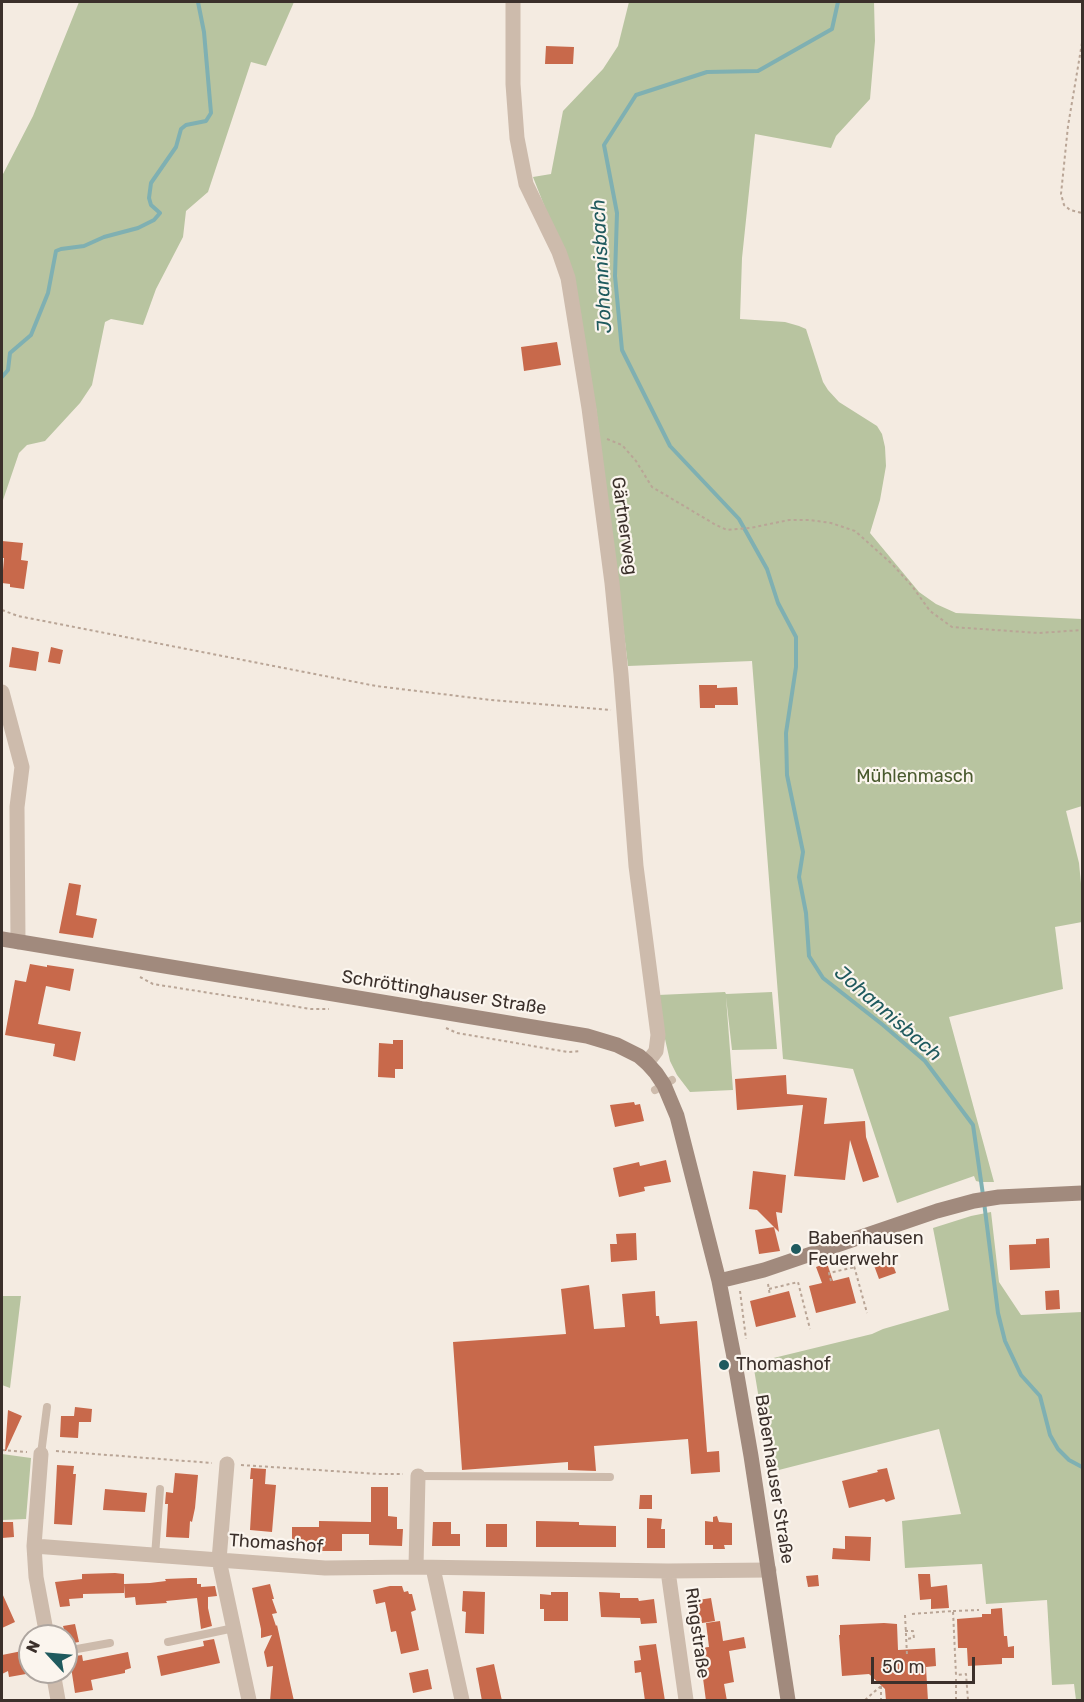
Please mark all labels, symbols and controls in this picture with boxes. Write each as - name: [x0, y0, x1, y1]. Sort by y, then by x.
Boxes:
- water label: Johannisbach: [587, 198, 617, 334]
- street label: Gärtnerweg: [606, 476, 642, 576]
- park label: Mühlenmasch: [856, 766, 974, 788]
- water label: Johannisbach: [830, 961, 946, 1067]
- street label: Schröttinghauser Straße: [340, 966, 548, 1020]
- place label: Babenhausen Feuerwehr: [808, 1228, 924, 1270]
- marker: Babenhausen Feuerwehr: [789, 1242, 803, 1256]
- place label: Thomashof: [736, 1354, 831, 1376]
- marker: Thomashof: [717, 1358, 731, 1372]
- street label: Babenhauser Straße: [750, 1393, 798, 1565]
- street label: Thomashof: [228, 1530, 324, 1558]
- street label: Ringstraße: [680, 1586, 714, 1680]
- north arrow: [18, 1624, 78, 1684]
- text: N: [22, 1637, 44, 1656]
- scale bar: [874, 1645, 978, 1683]
- text: 50 m: [882, 1656, 925, 1678]

